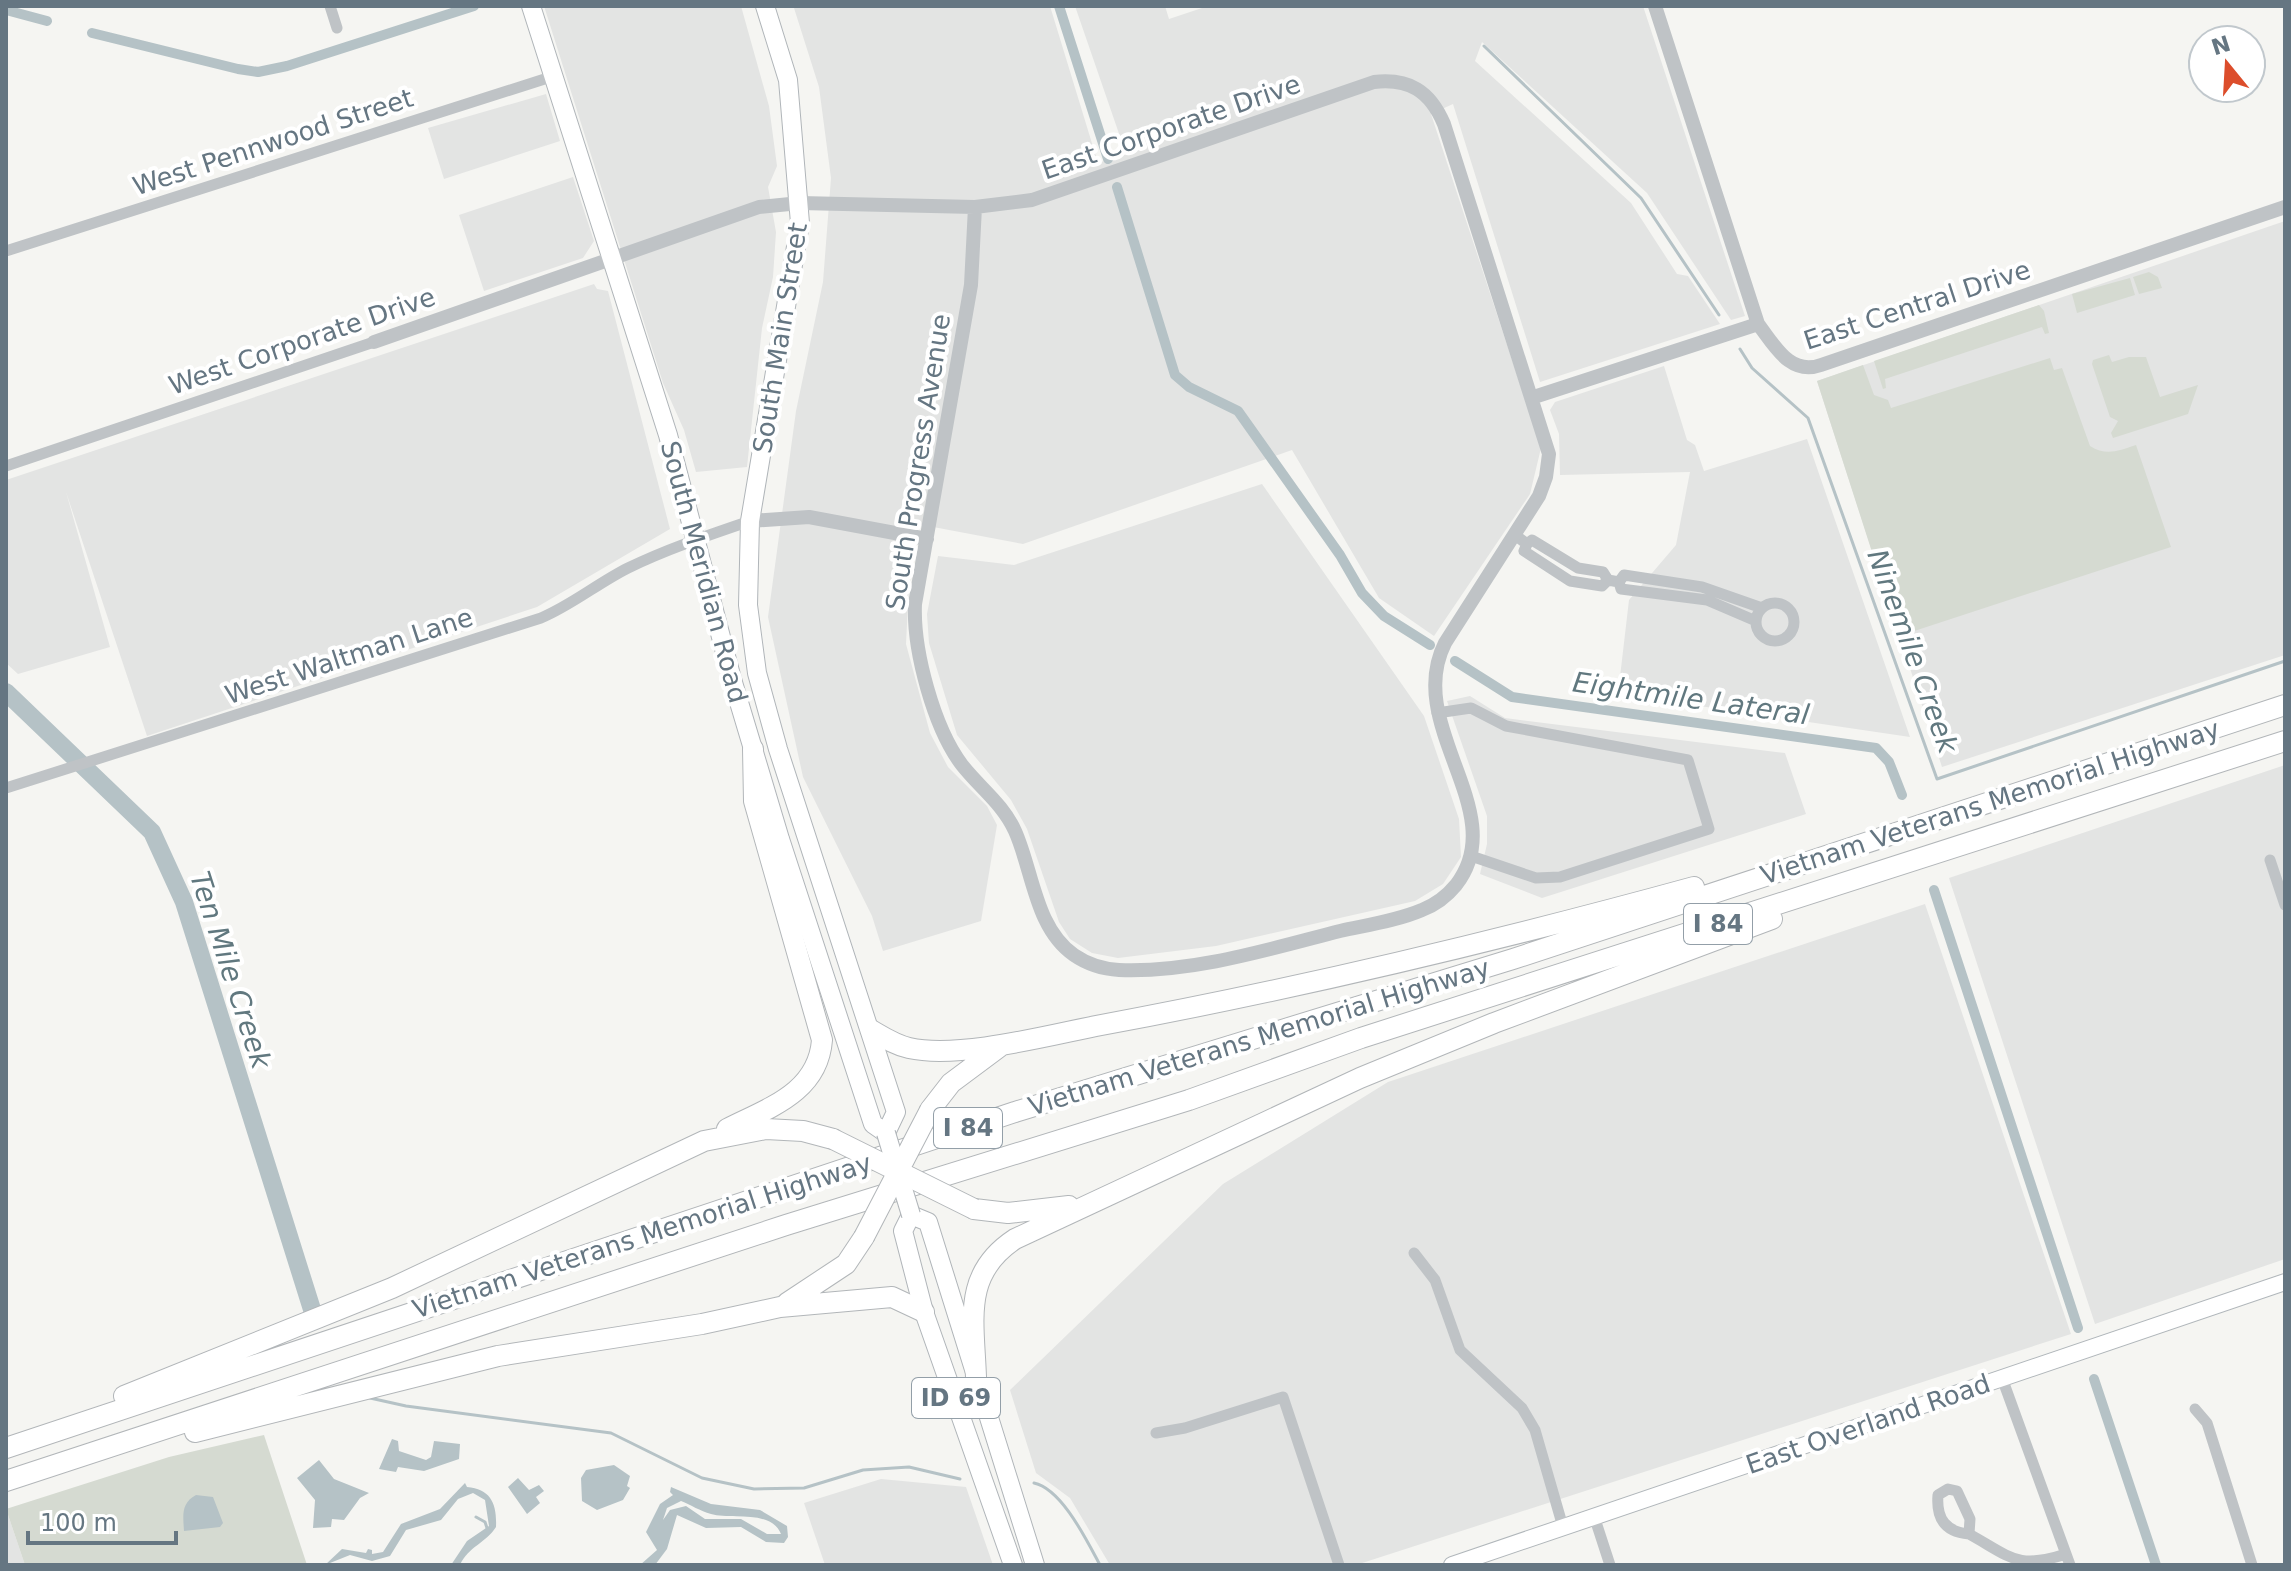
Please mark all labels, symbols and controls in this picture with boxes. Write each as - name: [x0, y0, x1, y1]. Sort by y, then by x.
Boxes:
- north arrow: [2187, 24, 2267, 104]
- text: N: [2208, 31, 2234, 60]
- street label: East Corporate Drive: [1038, 69, 1304, 185]
- street label: West Pennwood Street: [129, 83, 417, 201]
- street label: South Main Street: [747, 221, 813, 455]
- street label: East Central Drive: [1800, 254, 2034, 356]
- street label: West Corporate Drive: [165, 281, 439, 401]
- street label: South Progress Avenue: [880, 312, 956, 612]
- street label: South Meridian Road: [655, 438, 753, 706]
- water label: Ninemile Creek: [1860, 545, 1965, 759]
- street label: West Waltman Lane: [221, 602, 477, 710]
- water label: Eightmile Lateral: [1571, 666, 1811, 731]
- street label: Vietnam Veterans Memorial Highway: [1757, 713, 2223, 891]
- water label: Ten Mile Creek: [183, 868, 278, 1074]
- road number: I 84: [1684, 904, 1752, 944]
- street label: Vietnam Veterans Memorial Highway: [1025, 952, 1493, 1122]
- road number: I 84: [934, 1108, 1002, 1148]
- street label: Vietnam Veterans Memorial Highway: [409, 1147, 875, 1325]
- street label: East Overland Road: [1742, 1368, 1994, 1480]
- road number: ID 69: [912, 1378, 1000, 1418]
- scale bar: [28, 1495, 176, 1545]
- text: 100 m: [40, 1509, 117, 1537]

